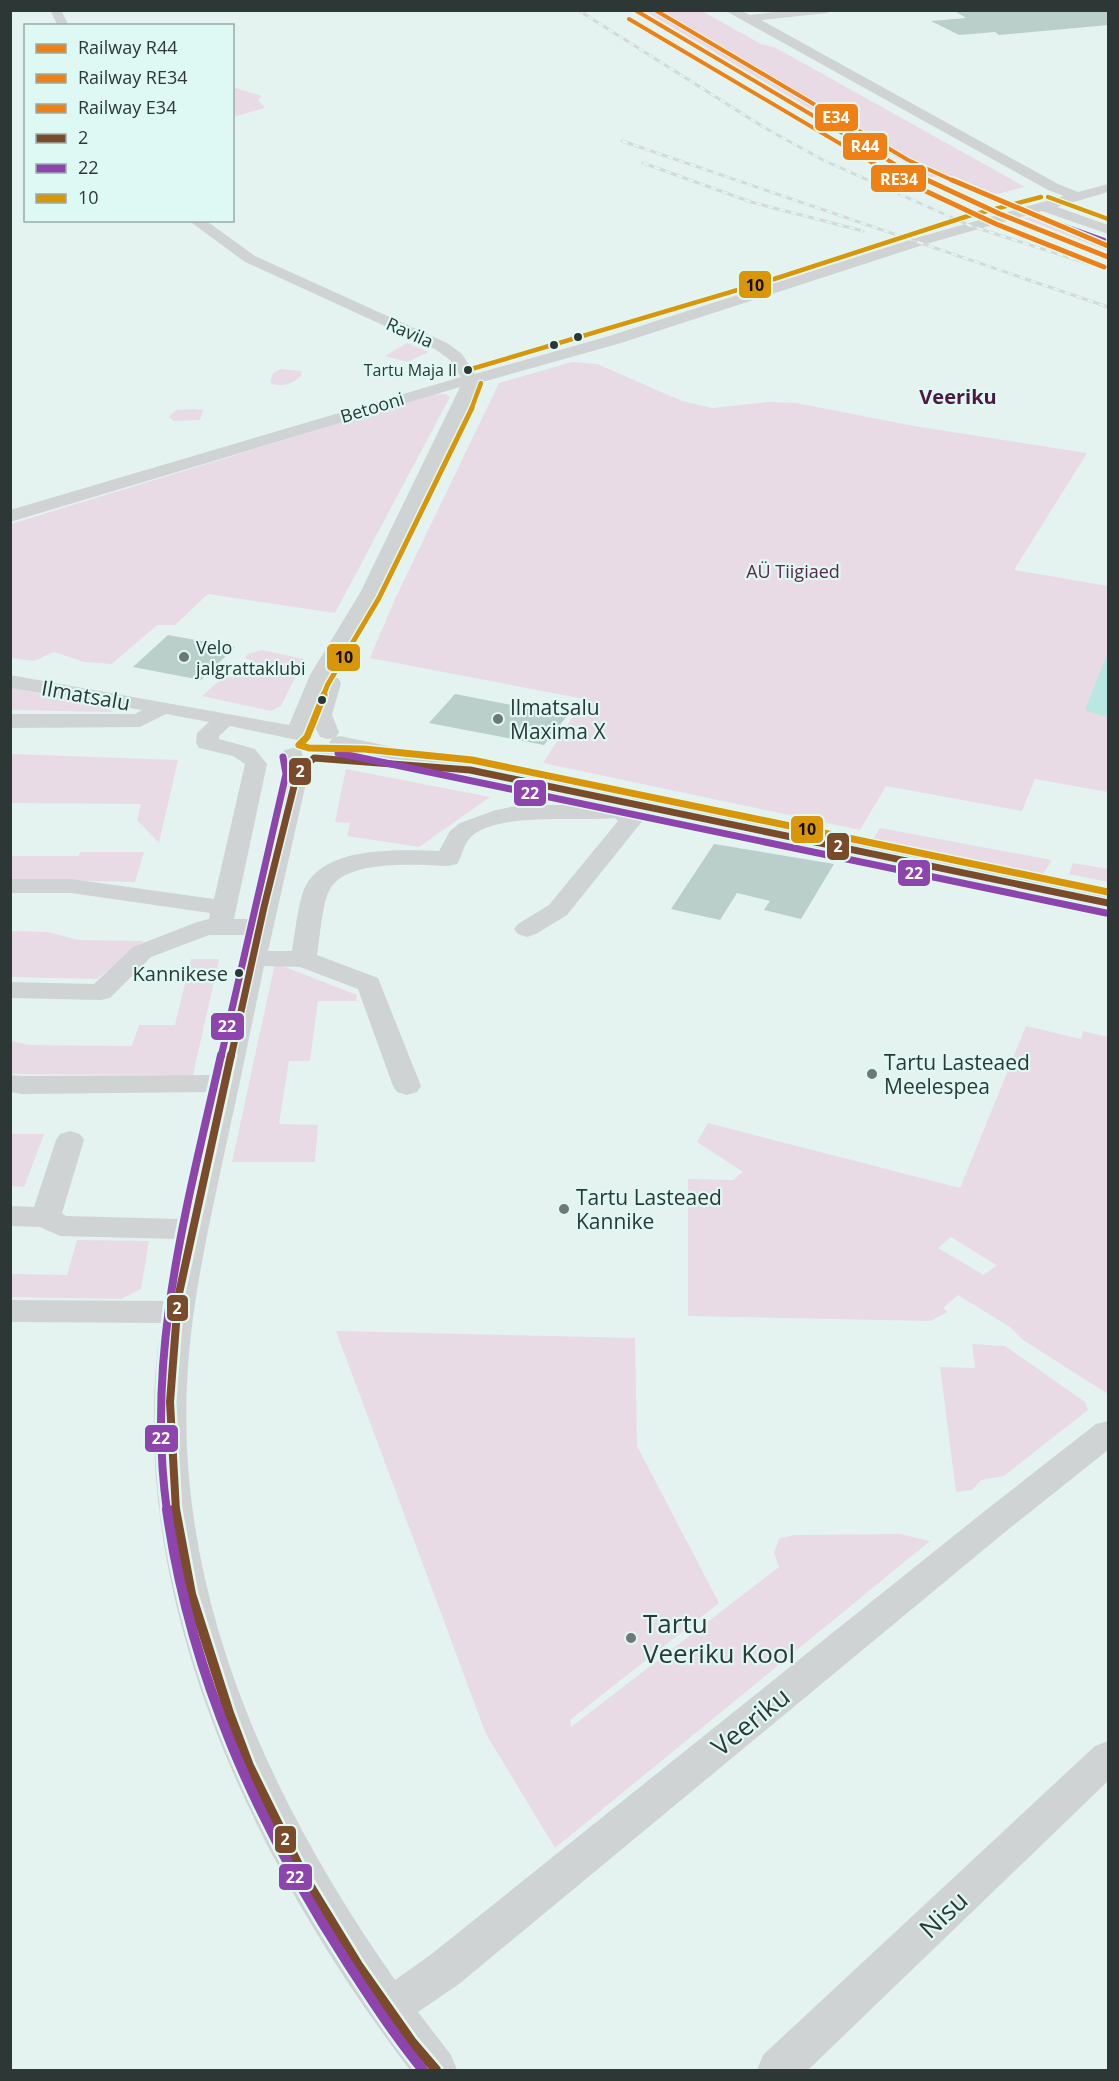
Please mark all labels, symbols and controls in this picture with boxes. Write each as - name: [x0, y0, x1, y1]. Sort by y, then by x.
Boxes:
- legend: [24, 24, 234, 222]
- text: Railway R44: [78, 35, 178, 59]
- text: Railway RE34: [78, 65, 188, 89]
- text: Railway E34: [78, 95, 176, 119]
- line badge: E34: [814, 103, 859, 132]
- text: E34: [822, 106, 850, 128]
- text: 2: [78, 125, 88, 149]
- line badge: R44: [842, 132, 888, 161]
- text: R44: [851, 135, 879, 157]
- text: 22: [78, 155, 99, 179]
- line badge: RE34: [870, 164, 927, 193]
- text: RE34: [880, 168, 918, 190]
- text: 10: [78, 185, 99, 209]
- line badge: 10: [738, 270, 772, 299]
- text: 10: [746, 274, 764, 296]
- street label: Ravila: [383, 311, 437, 353]
- unlabelled marker: [572, 331, 584, 343]
- unlabelled marker: [548, 339, 560, 351]
- place label: Tartu Maja II: [364, 359, 457, 381]
- marker: Tartu Maja II: [462, 364, 474, 376]
- district label: Veeriku: [919, 383, 997, 410]
- street label: Betooni: [337, 386, 407, 428]
- park label: AÜ Tiigiaed: [746, 559, 840, 583]
- place label: Velo jalgrattaklubi: [195, 635, 306, 680]
- line badge: 10: [326, 643, 361, 672]
- text: 10: [335, 646, 353, 668]
- marker: Velo jalgrattaklubi: [177, 650, 191, 664]
- street label: Ilmatsalu: [39, 673, 133, 717]
- place label: Ilmatsalu Maxima X: [510, 693, 606, 745]
- unlabelled marker: [316, 694, 328, 706]
- marker: Ilmatsalu Maxima X: [491, 712, 505, 726]
- line badge: 2: [288, 757, 312, 786]
- text: 2: [295, 760, 305, 782]
- line badge: 22: [513, 779, 547, 807]
- text: 22: [521, 782, 539, 804]
- line badge: 10: [790, 815, 824, 844]
- text: 10: [798, 818, 816, 840]
- line badge: 2: [826, 832, 850, 861]
- text: 2: [833, 835, 843, 857]
- line badge: 22: [897, 859, 931, 887]
- text: 22: [905, 862, 923, 884]
- place label: Kannikese: [133, 960, 228, 987]
- marker: Kannikese: [233, 967, 245, 979]
- line badge: 22: [210, 1012, 245, 1041]
- text: 22: [218, 1015, 236, 1037]
- place label: Tartu Lasteaed Meelespea: [884, 1048, 1030, 1100]
- marker: Tartu Lasteaed Meelespea: [865, 1067, 879, 1081]
- place label: Tartu Lasteaed Kannike: [576, 1183, 722, 1235]
- marker: Tartu Lasteaed Kannike: [557, 1202, 571, 1216]
- line badge: 2: [166, 1294, 189, 1322]
- text: 2: [172, 1297, 182, 1319]
- line badge: 22: [144, 1424, 179, 1453]
- text: 22: [152, 1427, 170, 1449]
- place label: Tartu Veeriku Kool: [643, 1605, 795, 1671]
- marker: Tartu Veeriku Kool: [624, 1631, 638, 1645]
- street label: Veeriku: [703, 1678, 797, 1764]
- line badge: 2: [274, 1825, 297, 1854]
- text: 2: [280, 1828, 290, 1850]
- line badge: 22: [278, 1863, 313, 1891]
- text: 22: [286, 1866, 304, 1888]
- street label: Nisu: [911, 1882, 975, 1946]

